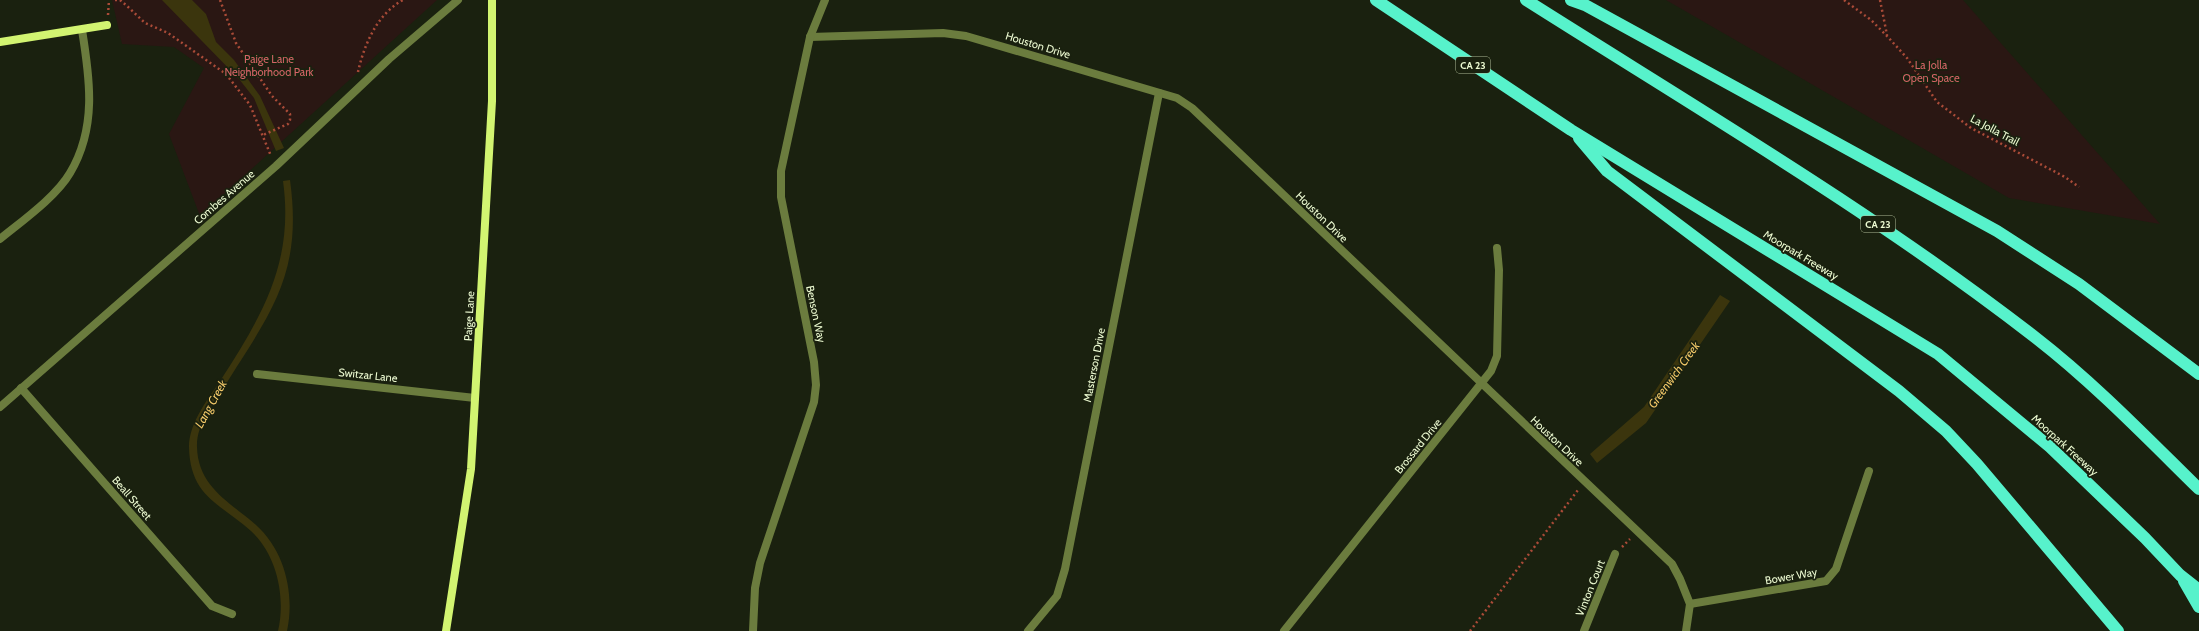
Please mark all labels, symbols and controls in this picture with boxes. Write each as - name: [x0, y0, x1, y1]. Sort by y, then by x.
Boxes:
- street label: Houston Drive: [1004, 29, 1072, 62]
- park label: Paige Lane Neighborhood Park: [224, 52, 314, 79]
- road number: CA 23: [1456, 57, 1490, 73]
- park label: La Jolla Open Space: [1902, 58, 1960, 85]
- street label: La Jolla Trail: [1968, 111, 2022, 149]
- street label: Combes Avenue: [191, 167, 258, 227]
- street label: Houston Drive: [1293, 189, 1351, 246]
- road number: CA 23: [1861, 216, 1895, 232]
- street label: Moorpark Freeway: [1761, 227, 1841, 283]
- street label: Benson Way: [803, 284, 829, 344]
- street label: Paige Lane: [461, 290, 477, 341]
- street label: Masterson Drive: [1080, 326, 1108, 403]
- water label: Greenwich Creek: [1644, 338, 1703, 411]
- street label: Switzar Lane: [338, 365, 399, 385]
- water label: Lang Creek: [191, 376, 230, 430]
- street label: Moorpark Freeway: [2029, 411, 2102, 479]
- street label: Houston Drive: [1528, 413, 1587, 469]
- street label: Brossard Drive: [1392, 415, 1445, 476]
- street label: Beall Street: [109, 473, 155, 523]
- street label: Vinton Court: [1572, 558, 1608, 618]
- street label: Bower Way: [1764, 564, 1819, 587]

